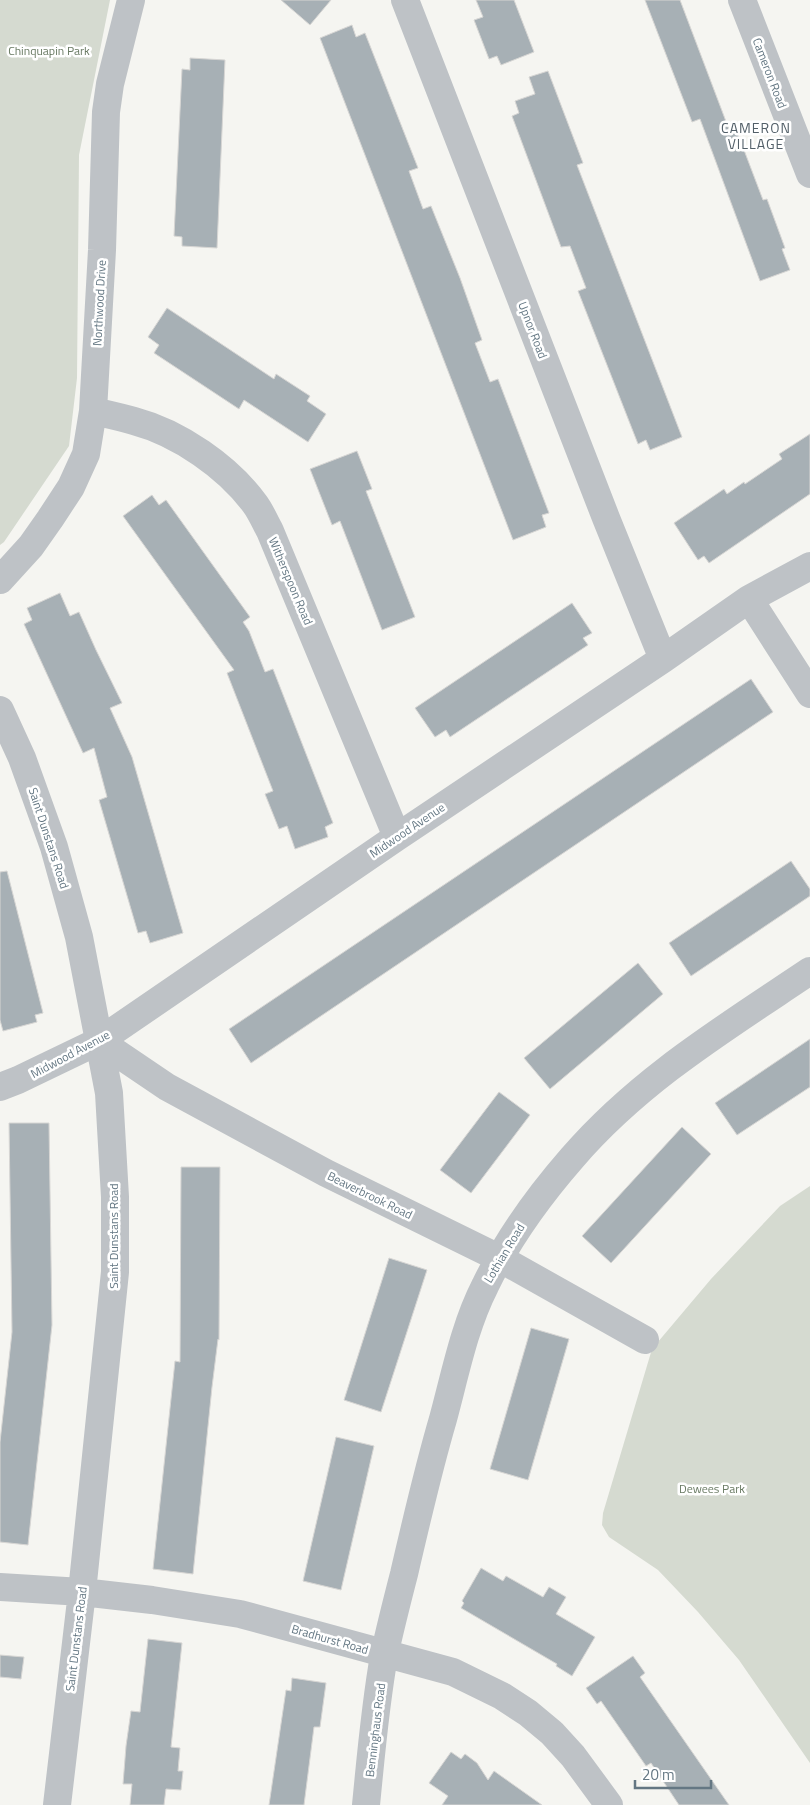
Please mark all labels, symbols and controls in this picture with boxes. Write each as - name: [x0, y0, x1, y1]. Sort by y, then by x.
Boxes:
- street label: Cameron Road: [748, 35, 792, 111]
- park label: Chinquapin Park: [8, 41, 90, 60]
- district label: CAMERON VILLAGE: [721, 117, 791, 154]
- street label: Northwood Drive: [87, 259, 111, 347]
- street label: Upnor Road: [513, 299, 553, 361]
- street label: Witherspoon Road: [264, 534, 318, 628]
- street label: Saint Dunstans Road: [24, 785, 74, 891]
- street label: Midwood Avenue: [365, 798, 449, 862]
- street label: Midwood Avenue: [27, 1025, 113, 1083]
- street label: Beaverbrook Road: [324, 1166, 416, 1224]
- street label: Saint Dunstans Road: [104, 1183, 123, 1289]
- street label: Lothian Road: [479, 1220, 529, 1286]
- park label: Dewees Park: [679, 1479, 745, 1498]
- street label: Saint Dunstans Road: [60, 1586, 92, 1692]
- street label: Bradhurst Road: [289, 1619, 371, 1659]
- street label: Benninghaus Road: [360, 1682, 390, 1778]
- scale bar: [635, 1758, 711, 1790]
- text: 20 m: [642, 1763, 675, 1786]

